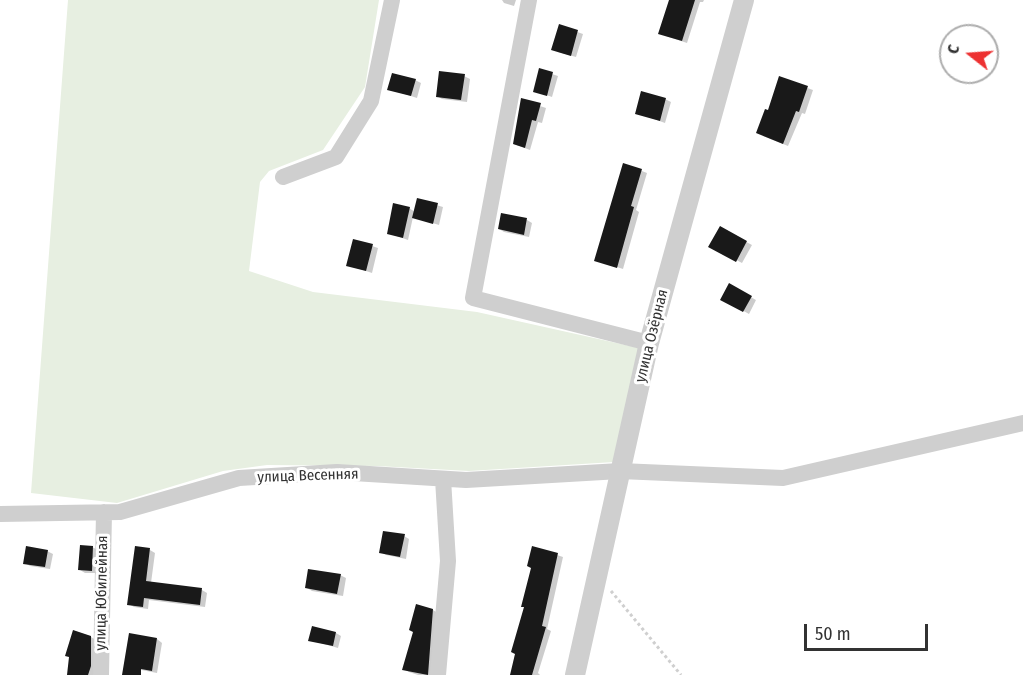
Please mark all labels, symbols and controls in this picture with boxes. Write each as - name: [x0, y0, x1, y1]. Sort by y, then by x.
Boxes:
- north arrow: [939, 24, 999, 84]
- text: С: [943, 42, 964, 56]
- street label: улица Озёрная: [632, 288, 672, 384]
- street label: улица Весенняя: [257, 465, 359, 487]
- street label: улица Юбилейная: [92, 535, 112, 651]
- scale bar: [807, 612, 932, 650]
- text: 50 m: [815, 623, 851, 645]

